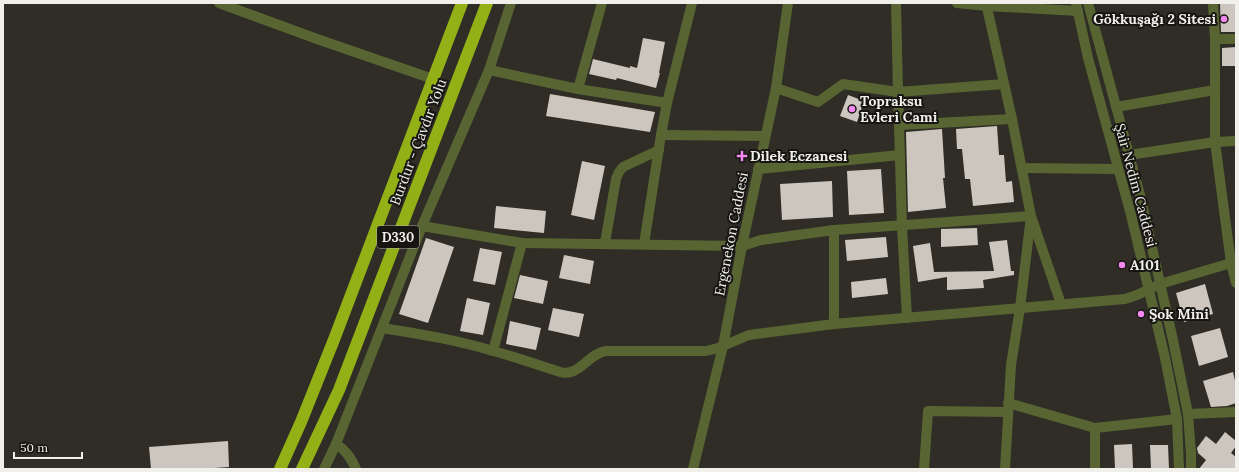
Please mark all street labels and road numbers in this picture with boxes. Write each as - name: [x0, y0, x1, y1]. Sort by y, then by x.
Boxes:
- street label: Burdur - Çavdır Yolu: [386, 76, 450, 208]
- street label: Şair Nedim Caddesi: [1111, 121, 1161, 249]
- street label: Ergenekon Caddesi: [710, 171, 752, 297]
- road number: D330: [377, 226, 419, 248]

